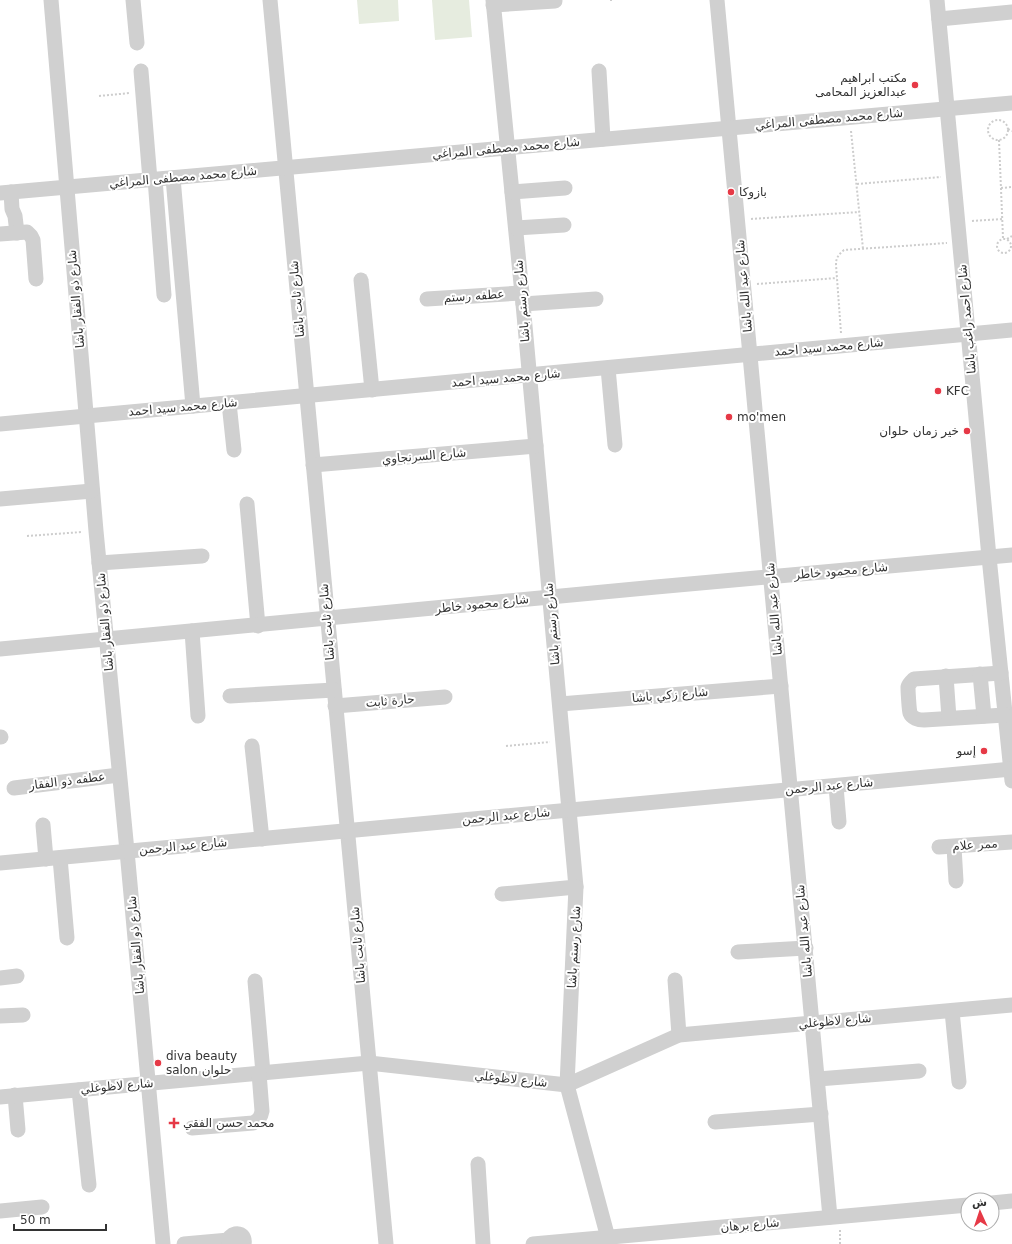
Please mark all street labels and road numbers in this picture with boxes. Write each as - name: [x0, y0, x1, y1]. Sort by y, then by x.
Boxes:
- street label: شارع محمد مصطفى المراغي: [754, 106, 904, 133]
- street label: شارع محمد مصطفى المراغي: [431, 135, 581, 162]
- street label: شارع محمد مصطفى المراغي: [108, 164, 258, 191]
- street label: شارع عبد الله باشا: [733, 239, 756, 333]
- street label: شارع ذو الفقار باشا: [65, 249, 88, 349]
- street label: شارع رستم باشا: [511, 259, 534, 343]
- street label: شارع ثابت باشا: [287, 260, 308, 338]
- street label: شارع احمد راغب باشا: [955, 264, 980, 374]
- street label: عطفه رستم: [443, 287, 505, 306]
- street label: شارع محمد سيد احمد: [774, 335, 884, 360]
- street label: شارع محمد سيد احمد: [451, 366, 561, 391]
- street label: شارع محمد سيد احمد: [128, 395, 238, 420]
- street label: شارع السرنجاوي: [381, 445, 467, 468]
- street label: شارع محمود خاطر: [792, 560, 889, 583]
- street label: شارع عبد الله باشا: [763, 562, 786, 656]
- street label: شارع ذو الفقار باشا: [94, 572, 117, 672]
- street label: شارع رستم باشا: [541, 582, 564, 666]
- street label: شارع ثابت باشا: [317, 583, 338, 661]
- street label: شارع محمود خاطر: [433, 592, 530, 617]
- street label: شارع زكي باشا: [631, 685, 709, 706]
- street label: حارة ثابت: [365, 692, 415, 711]
- street label: عطفه ذو الفقار: [27, 769, 106, 794]
- street label: شارع عبد الرحمن: [784, 775, 874, 798]
- street label: شارع عبد الرحمن: [461, 805, 551, 828]
- street label: شارع عبد الرحمن: [138, 835, 228, 858]
- street label: ممر علام: [952, 836, 998, 855]
- street label: شارع عبد الله باشا: [793, 884, 816, 978]
- street label: شارع ذو الفقار باشا: [125, 895, 148, 995]
- street label: شارع رستم باشا: [565, 905, 584, 989]
- street label: شارع ثابت باشا: [348, 906, 369, 984]
- street label: شارع لاظوغلي: [798, 1011, 872, 1032]
- street label: شارع لاظوغلي: [474, 1068, 548, 1091]
- street label: شارع لاظوغلي: [80, 1076, 154, 1097]
- street label: شارع برهان: [720, 1215, 780, 1236]

